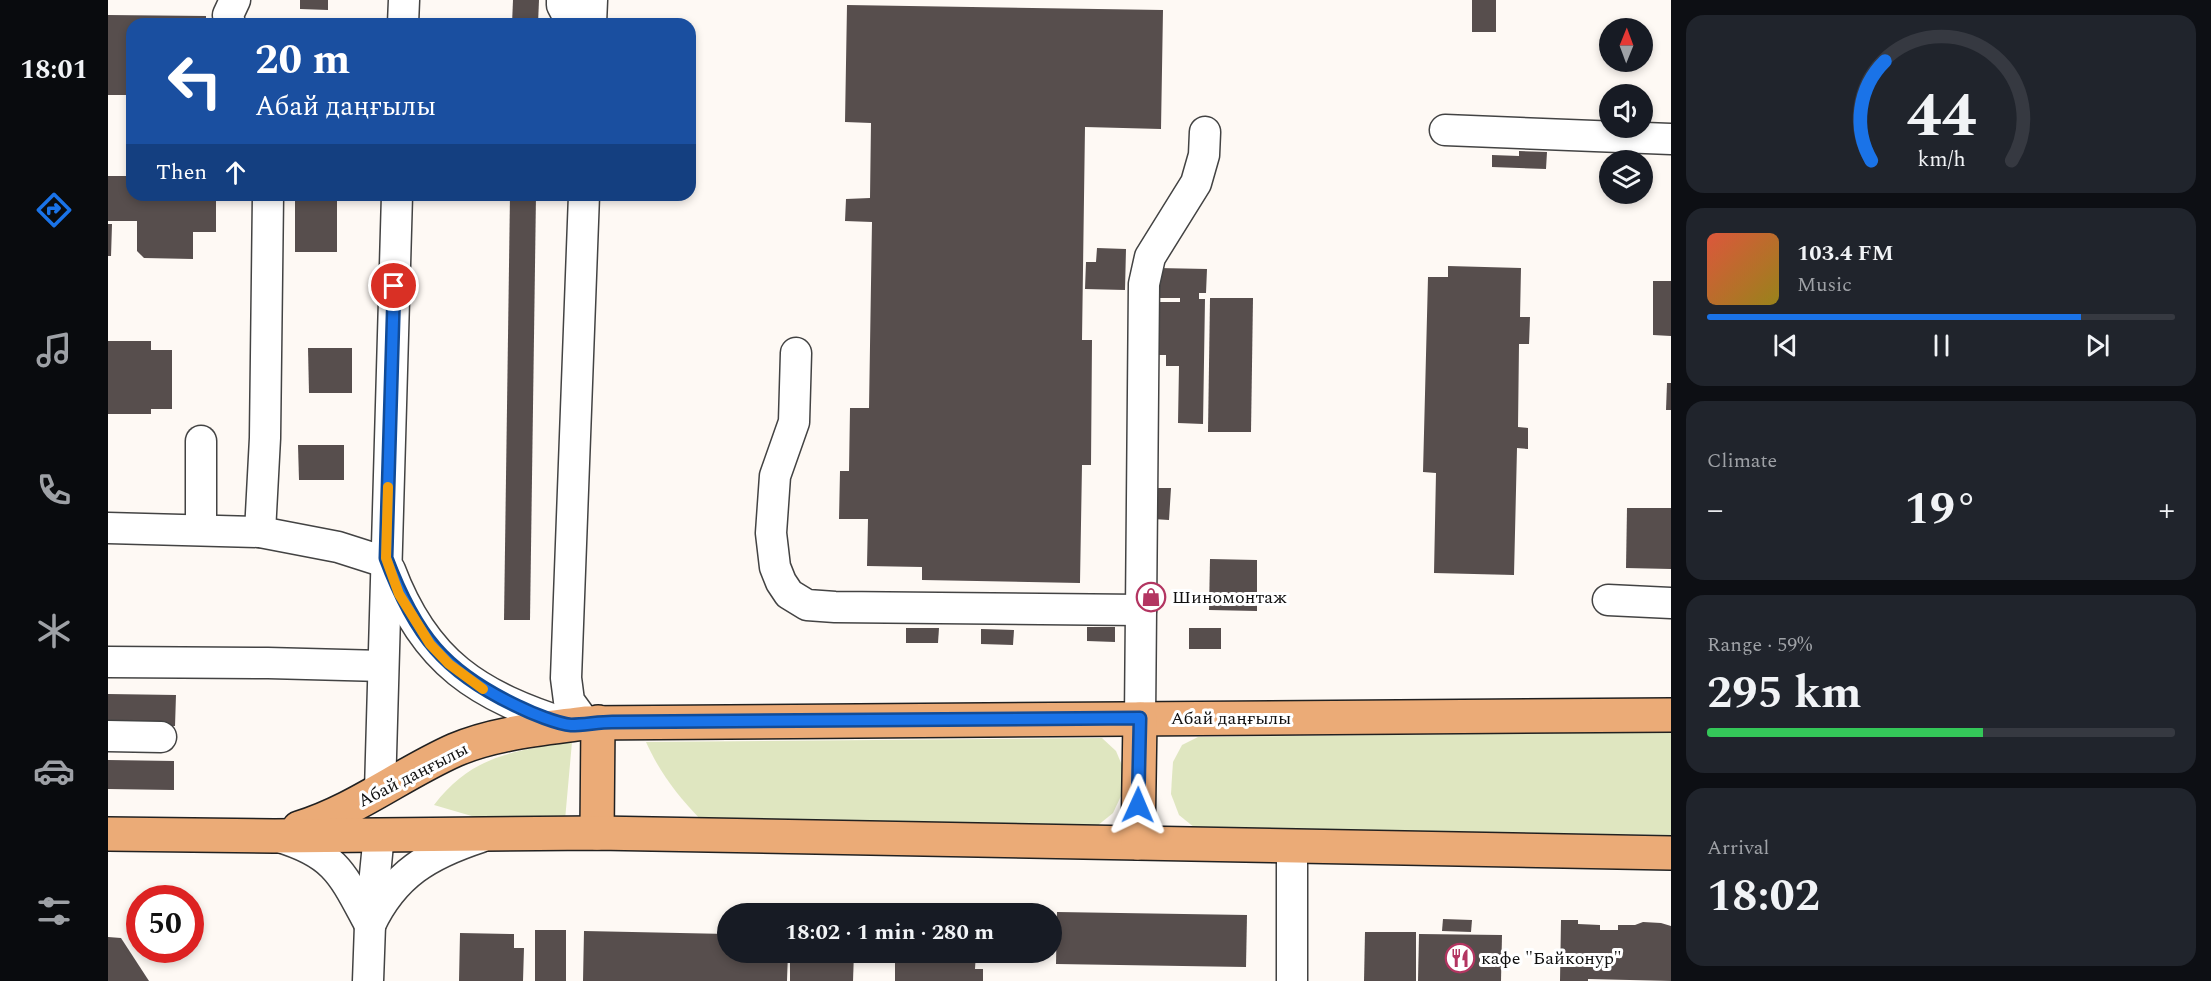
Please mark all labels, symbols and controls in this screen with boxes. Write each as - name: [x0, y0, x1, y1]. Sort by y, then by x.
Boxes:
- north arrow: [1599, 18, 1653, 72]
- map controls: [1599, 18, 1653, 204]
- text: 20 m: [255, 29, 350, 92]
- icon: left: [156, 42, 234, 120]
- text: 18:01: [20, 49, 88, 91]
- text: 44: [1906, 69, 1976, 164]
- button: sound: [1599, 84, 1653, 138]
- text: Абай даңғылы: [255, 86, 436, 128]
- text: km/h: [1917, 143, 1965, 176]
- button: layers: [1599, 150, 1653, 204]
- text: Then: [156, 156, 207, 189]
- icon: ahead: [219, 156, 252, 189]
- icon: directions: [33, 189, 75, 231]
- text: 103.4 FM: [1797, 237, 1894, 270]
- pin: [368, 260, 419, 311]
- icon: arrive: [377, 269, 410, 302]
- text: Music: [1797, 270, 1852, 300]
- icon: music: [33, 329, 75, 371]
- icon: previous: [1769, 329, 1802, 362]
- icon: pause: [1925, 329, 1958, 362]
- icon: next: [2081, 329, 2114, 362]
- text: Climate: [1707, 446, 1777, 476]
- icon: phone: [33, 469, 75, 511]
- text: 19°: [1905, 475, 1978, 544]
- text: −: [1707, 485, 1724, 535]
- text: +: [2159, 485, 2175, 535]
- shop icon: Шиномонтаж: [1135, 581, 1167, 613]
- place label: Шиномонтаж: [1172, 584, 1287, 611]
- icon: climate: [33, 610, 75, 652]
- text: Range · 59%: [1707, 630, 1812, 660]
- text: 295 km: [1707, 659, 1862, 728]
- street label: Абай даңғылы: [1171, 705, 1291, 732]
- street label: Абай даңғылы: [353, 736, 473, 814]
- icon: car: [33, 750, 75, 792]
- position arrow: [1106, 773, 1170, 837]
- text: Arrival: [1707, 833, 1769, 863]
- text: 18:02: [1707, 862, 1820, 931]
- speed limit sign: 50: [126, 885, 204, 963]
- icon: filters: [33, 890, 75, 932]
- text: 18:02 · 1 min · 280 m: [785, 916, 994, 949]
- restaurant icon: кафе "Байконур": [1444, 942, 1476, 974]
- place label: кафе "Байконур": [1481, 945, 1622, 972]

